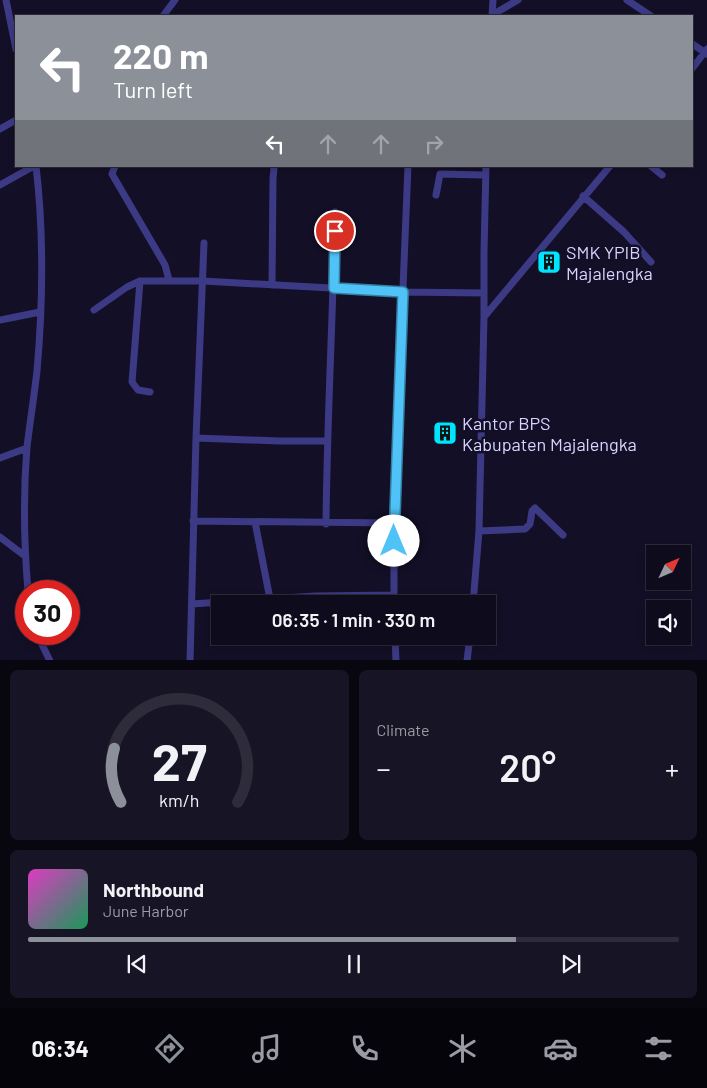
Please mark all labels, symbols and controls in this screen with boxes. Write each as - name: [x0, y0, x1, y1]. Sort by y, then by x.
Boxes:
- text: 220 m: [113, 34, 208, 76]
- icon: left: [30, 35, 95, 100]
- text: Turn left: [113, 76, 193, 102]
- icon: left: [261, 130, 289, 158]
- icon: ahead: [314, 130, 342, 158]
- icon: ahead: [367, 130, 395, 158]
- icon: right: [420, 130, 448, 158]
- pin: [314, 210, 356, 252]
- icon: arrive: [321, 217, 349, 245]
- place label: SMK YPIB Majalengka: [566, 241, 653, 284]
- building icon: SMK YPIB Majalengka: [536, 249, 562, 275]
- place label: Kantor BPS Kabupaten Majalengka: [462, 412, 637, 455]
- building icon: Kantor BPS Kabupaten Majalengka: [432, 420, 458, 446]
- position arrow: [367, 514, 419, 566]
- north arrow: [646, 545, 691, 590]
- map controls: [646, 545, 691, 645]
- speed limit sign: 30: [15, 580, 80, 645]
- button: sound: [646, 600, 691, 645]
- text: 06:35 · 1 min · 330 m: [272, 608, 435, 631]
- text: Climate: [377, 720, 429, 739]
- text: 27: [152, 729, 207, 791]
- text: 20°: [499, 744, 556, 790]
- text: −: [377, 751, 391, 785]
- text: +: [665, 751, 679, 785]
- text: km/h: [159, 789, 199, 811]
- text: Northbound: [103, 878, 204, 901]
- text: June Harbor: [103, 901, 189, 920]
- icon: previous: [123, 950, 151, 978]
- icon: pause: [340, 950, 368, 978]
- icon: next: [557, 950, 585, 978]
- icon: directions: [152, 1031, 187, 1066]
- icon: music: [249, 1031, 284, 1066]
- icon: phone: [347, 1031, 382, 1066]
- icon: climate: [445, 1031, 480, 1066]
- icon: car: [543, 1031, 578, 1066]
- icon: filters: [641, 1031, 676, 1066]
- text: 06:34: [31, 1035, 89, 1061]

